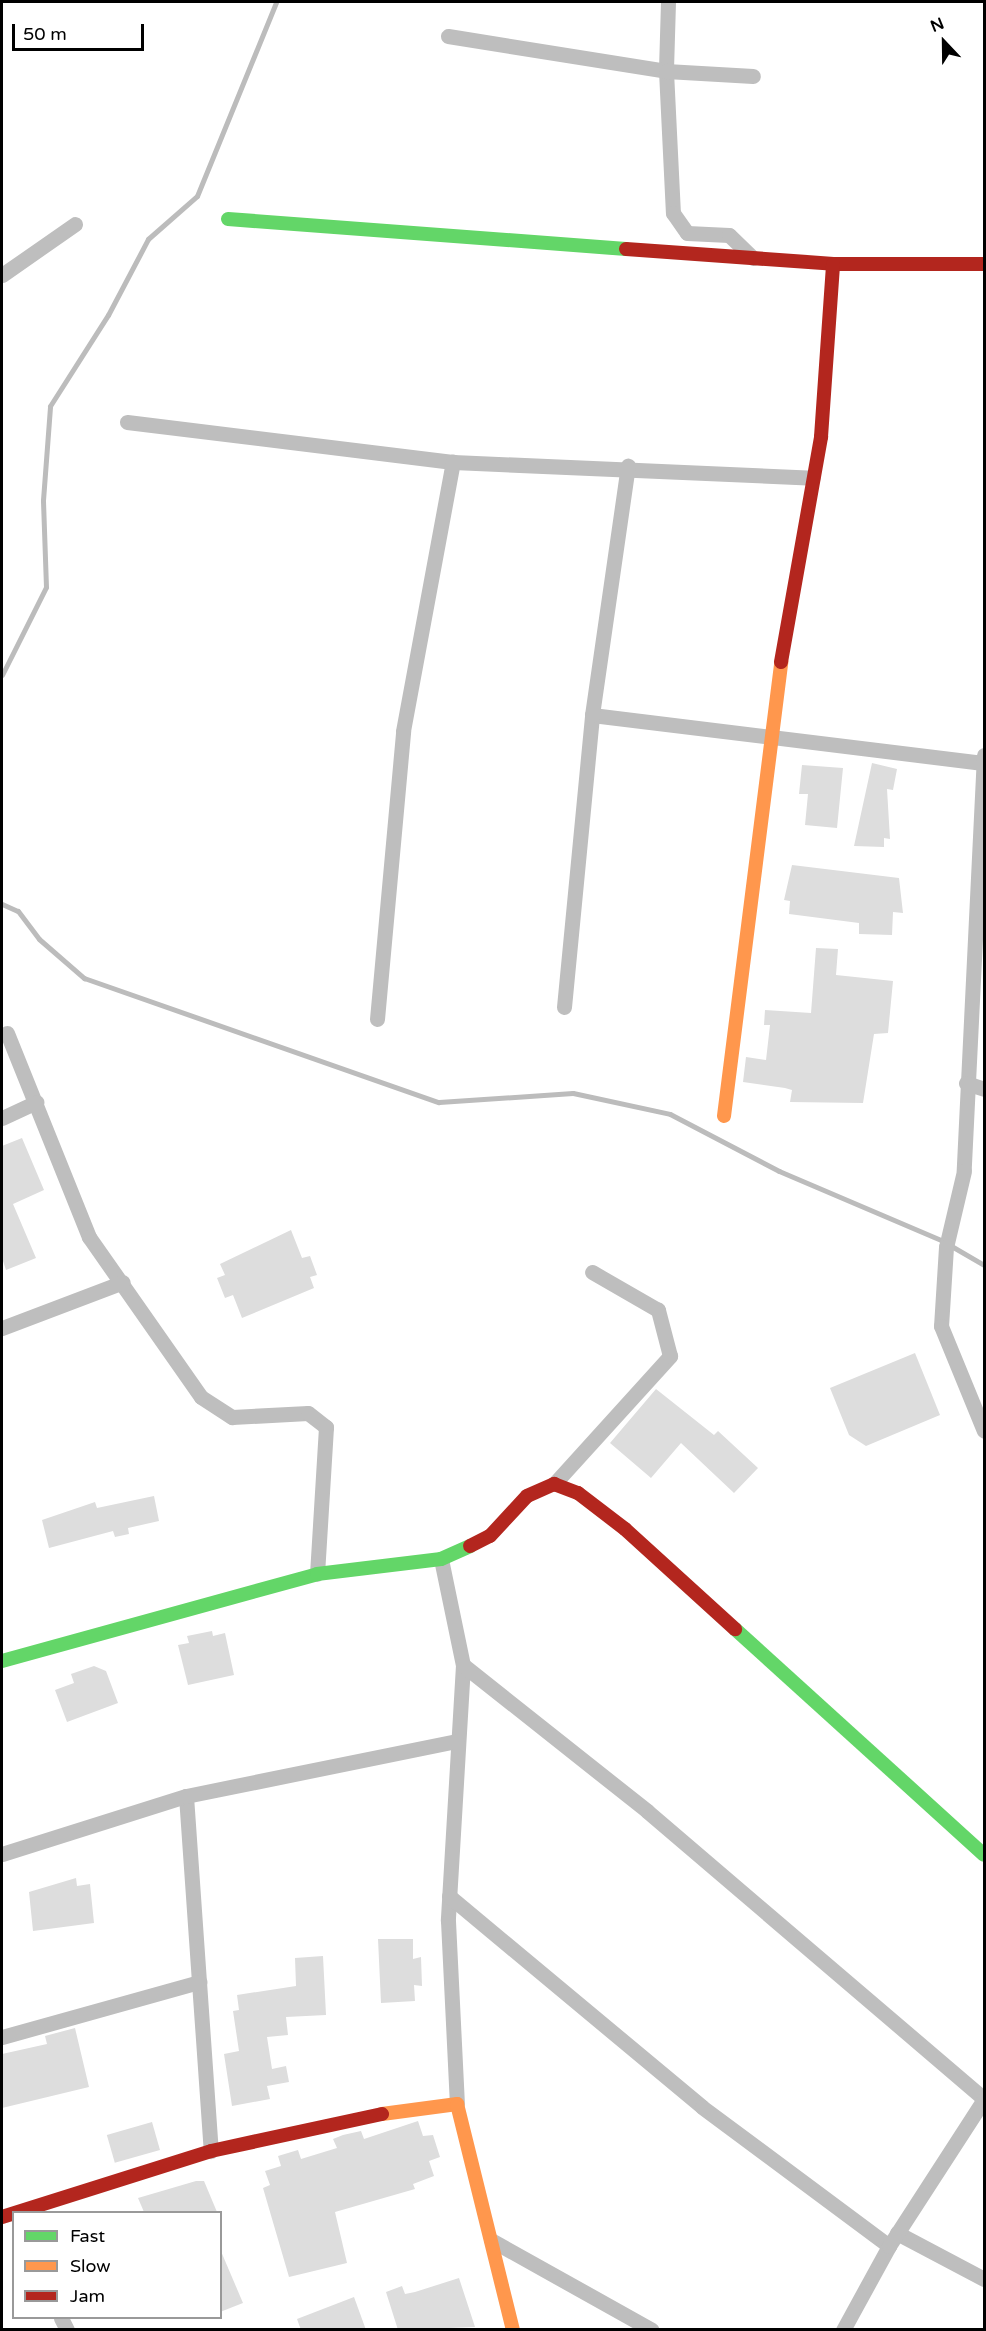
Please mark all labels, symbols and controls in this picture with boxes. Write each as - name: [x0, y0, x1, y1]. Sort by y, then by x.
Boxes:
- scale bar: [15, 12, 147, 50]
- north arrow: [914, 12, 974, 72]
- text: N: [928, 14, 947, 37]
- text: 50 m: [23, 23, 67, 45]
- legend: [12, 2211, 222, 2319]
- text: Fast: [70, 2225, 105, 2247]
- text: Slow: [70, 2255, 111, 2277]
- text: Jam: [70, 2285, 105, 2307]

